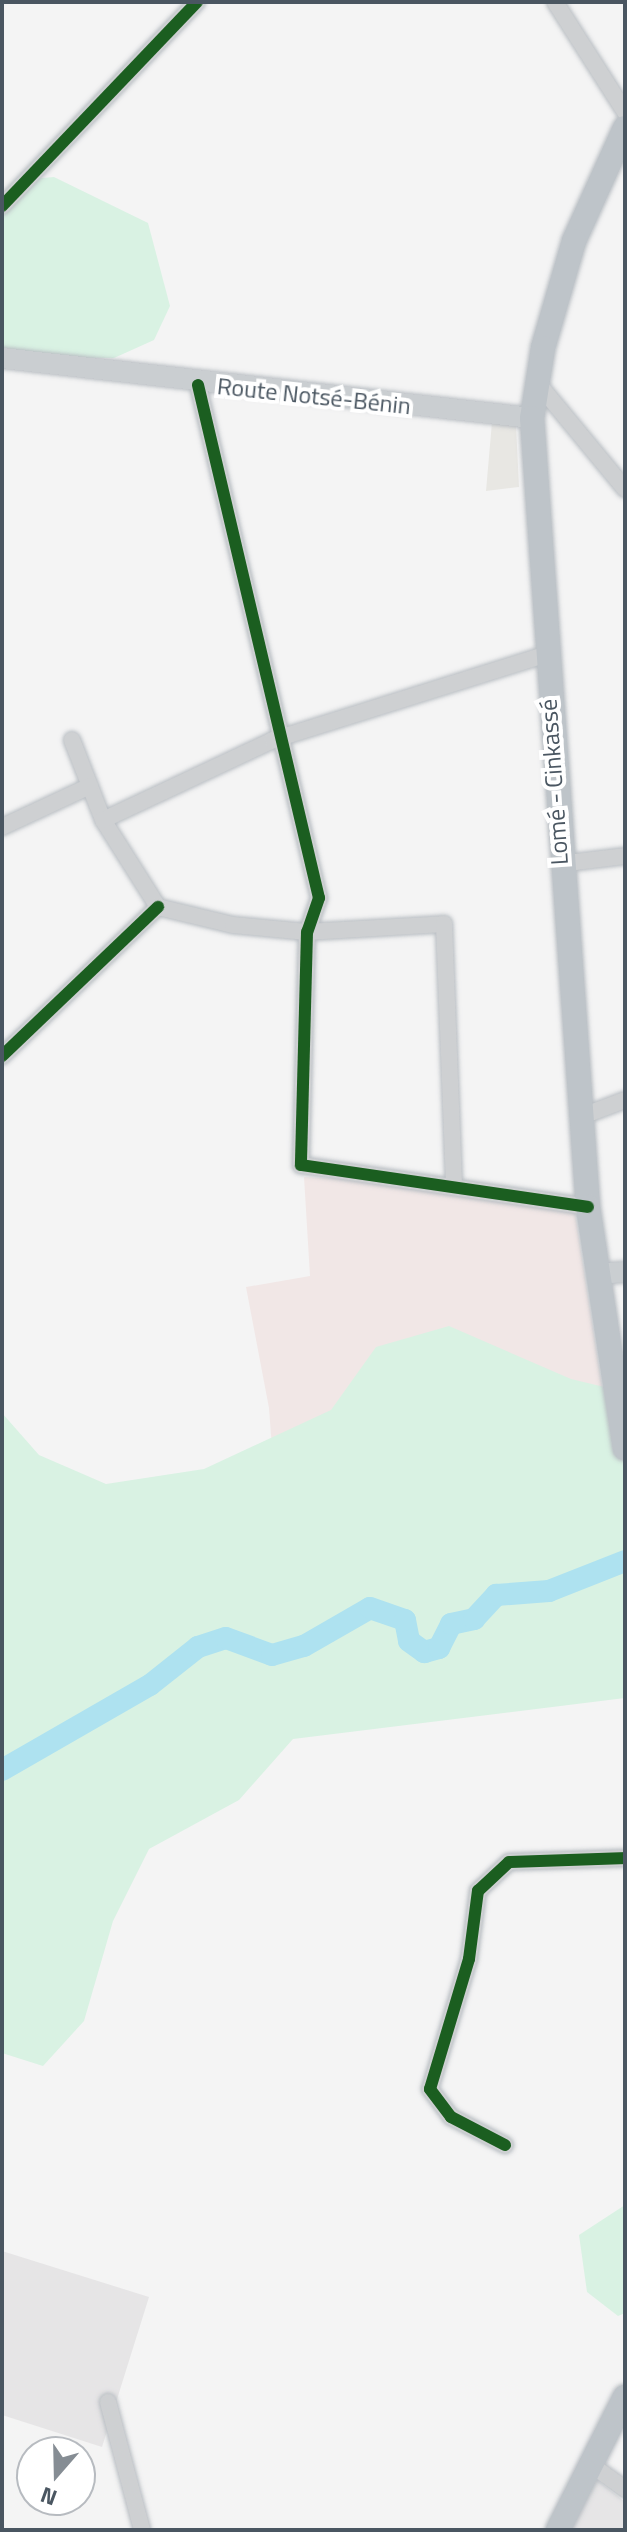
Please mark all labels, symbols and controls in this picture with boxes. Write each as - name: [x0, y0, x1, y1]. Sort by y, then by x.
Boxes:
- street label: Route Notsé-Bénin: [216, 372, 412, 420]
- street label: Lomé - Cinkassé: [534, 698, 574, 866]
- north arrow: [16, 2436, 96, 2516]
- text: N: [35, 2478, 61, 2515]

